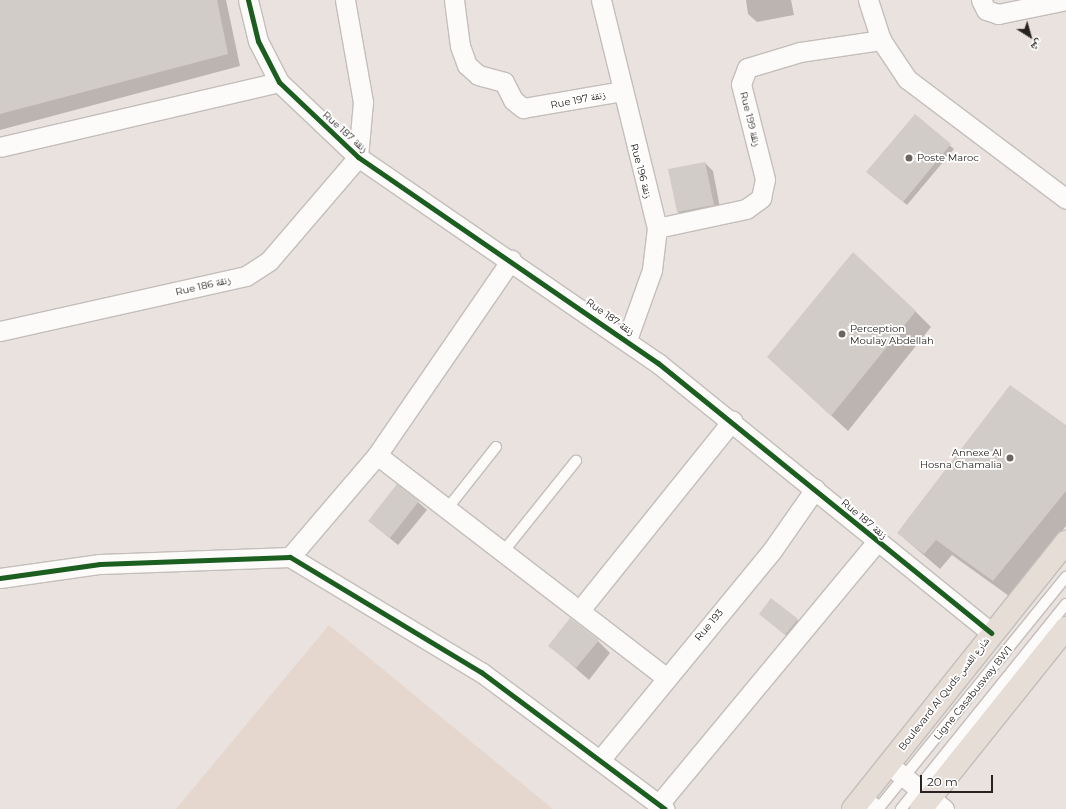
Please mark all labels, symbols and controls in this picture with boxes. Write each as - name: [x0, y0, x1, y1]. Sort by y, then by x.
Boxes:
- north arrow: [1010, 16, 1050, 56]
- text: ش: [1028, 36, 1046, 55]
- street label: Rue 197 زنقة: [549, 89, 607, 111]
- street label: Rue 199 زنقة: [737, 90, 763, 148]
- street label: Rue 187 زنقة: [320, 109, 370, 155]
- street label: Rue 196 زنقة: [628, 142, 654, 200]
- place label: Poste Maroc: [917, 152, 979, 164]
- marker: Poste Maroc: [904, 153, 914, 163]
- street label: Rue 186 زنقة: [174, 274, 232, 298]
- street label: Rue 187 زنقة: [584, 296, 636, 338]
- place label: Perception Moulay Abdellah: [850, 322, 934, 346]
- marker: Perception Moulay Abdellah: [837, 329, 847, 339]
- place label: Annexe Al Hosna Chamalia: [920, 446, 1002, 470]
- marker: Annexe Al Hosna Chamalia: [1005, 453, 1015, 463]
- street label: Rue 187 زنقة: [839, 496, 889, 542]
- street label: Rue 193: [692, 607, 726, 643]
- street label: Boulevard Al Quds شارع القدس: [896, 635, 992, 753]
- street label: Ligne Casabusway BW1: [931, 644, 1015, 742]
- scale bar: [922, 767, 995, 793]
- text: 20 m: [927, 774, 958, 789]

